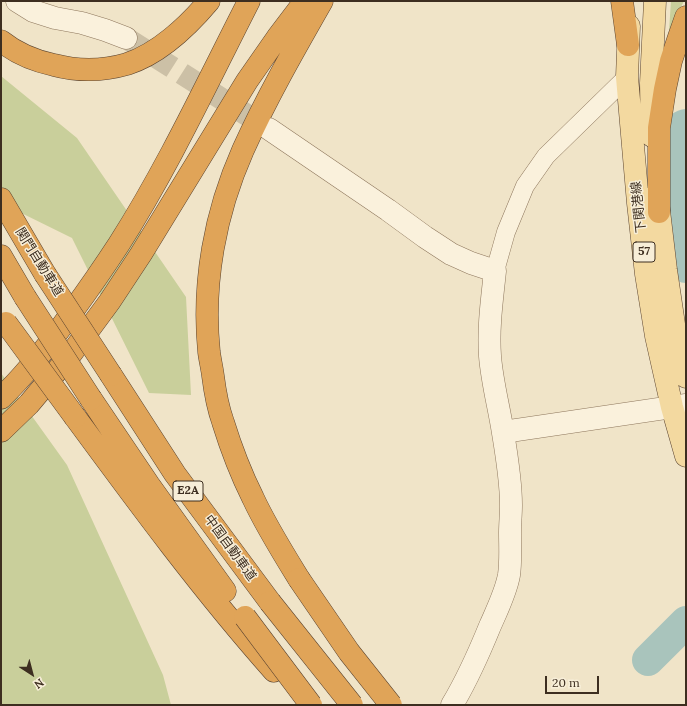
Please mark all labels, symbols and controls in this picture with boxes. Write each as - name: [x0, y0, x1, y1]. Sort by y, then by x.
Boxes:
- street label: 下関港線: [629, 180, 649, 234]
- street label: 関門自動車道: [12, 225, 66, 299]
- road number: 57: [633, 242, 655, 262]
- road number: E2A: [173, 481, 203, 501]
- street label: 中国自動車道: [201, 512, 259, 584]
- north arrow: [12, 654, 52, 694]
- scale bar: [547, 668, 601, 694]
- text: 20 m: [552, 675, 580, 690]
- text: N: [32, 676, 47, 692]

